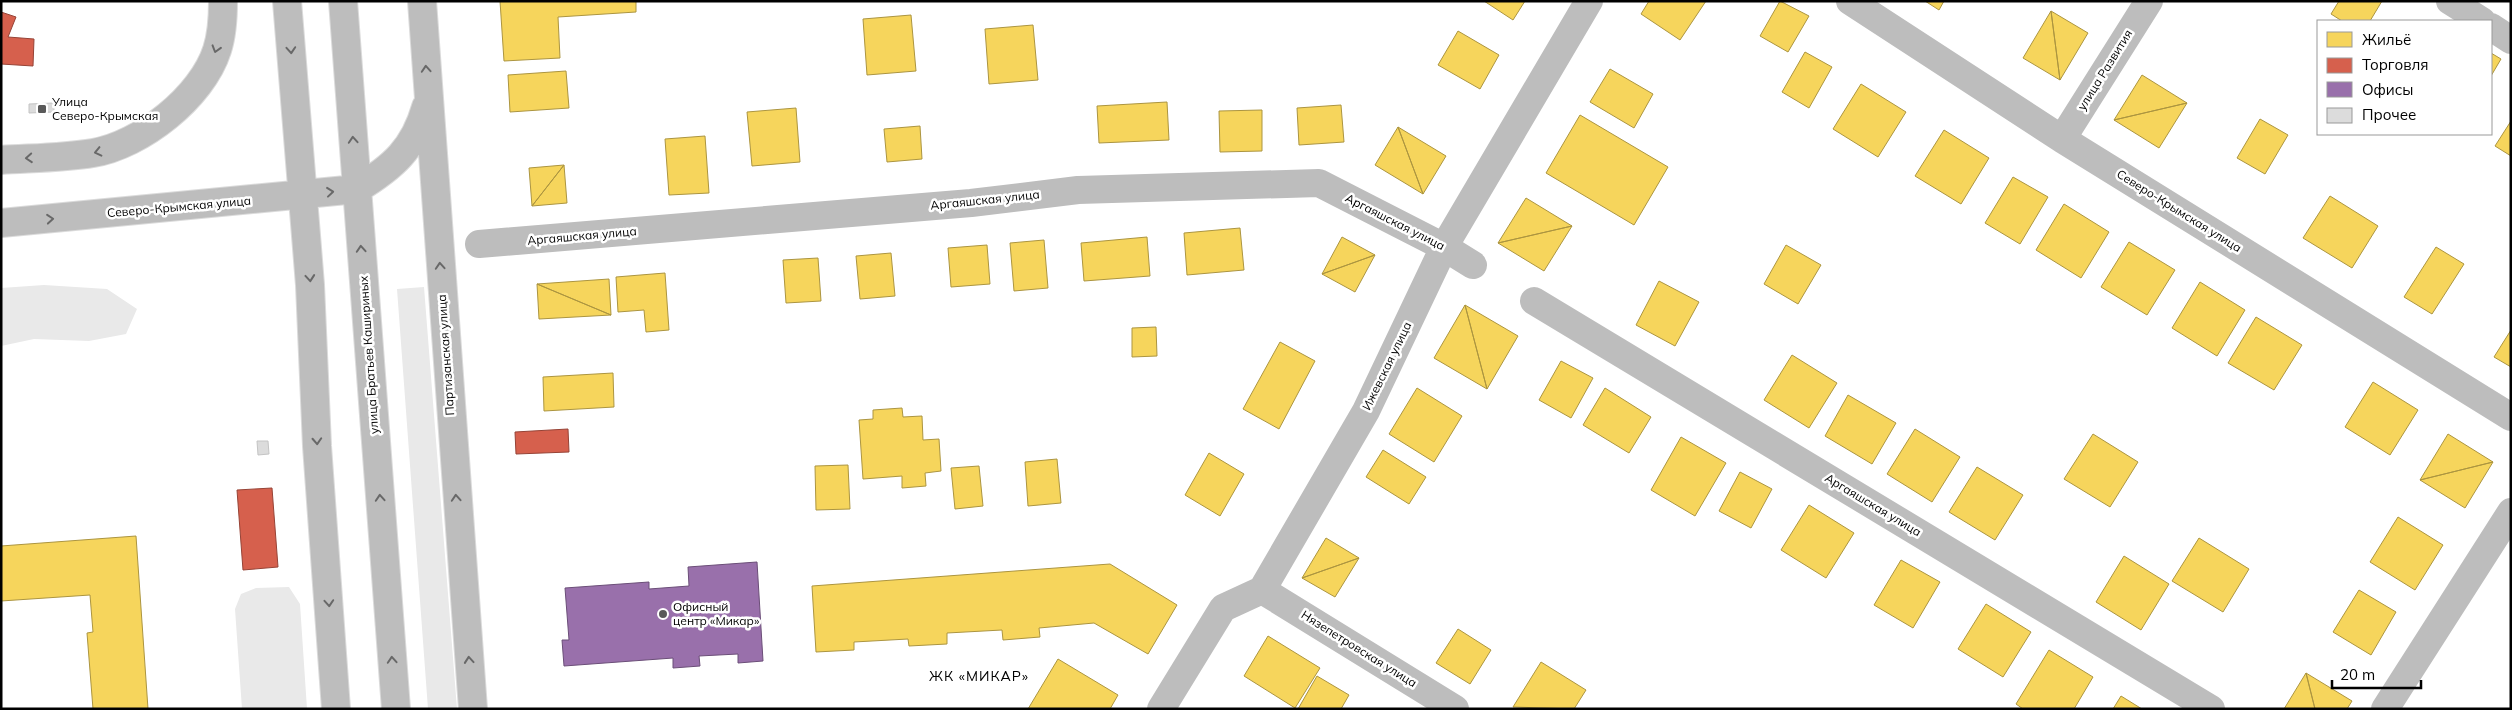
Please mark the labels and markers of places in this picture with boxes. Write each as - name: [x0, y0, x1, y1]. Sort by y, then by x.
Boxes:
- place label: Улица Северо-Крымская: [51, 94, 158, 123]
- marker: Улица Северо-Крымская: [36, 103, 48, 115]
- place label: Офисный центр «Микар»: [673, 599, 760, 628]
- marker: Офисный центр «Микар»: [657, 608, 669, 620]

